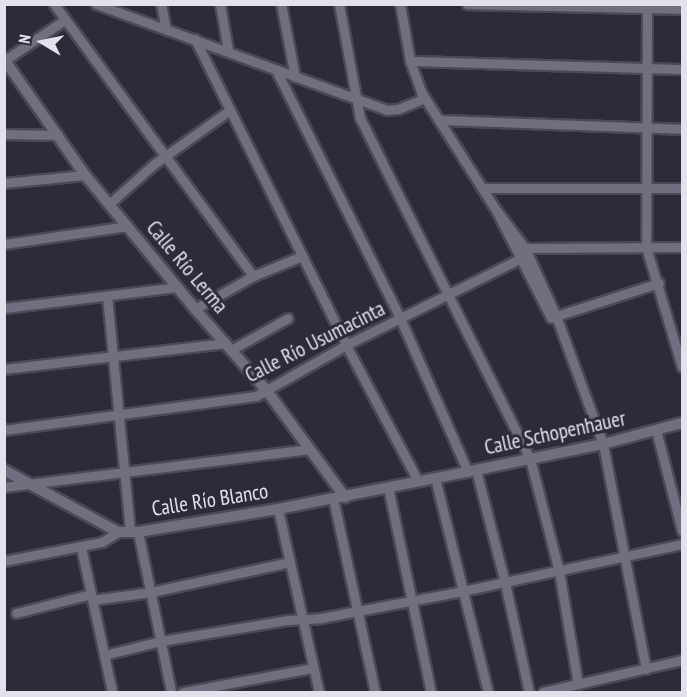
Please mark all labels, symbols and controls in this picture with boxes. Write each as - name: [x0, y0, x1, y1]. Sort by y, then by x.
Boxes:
- north arrow: [12, 12, 72, 72]
- text: N: [14, 33, 35, 45]
- street label: Calle Río Lerma: [141, 216, 233, 318]
- street label: Calle Río Usumacinta: [241, 296, 389, 388]
- street label: Calle Schopenhauer: [482, 406, 628, 460]
- street label: Calle Río Blanco: [150, 478, 270, 522]

